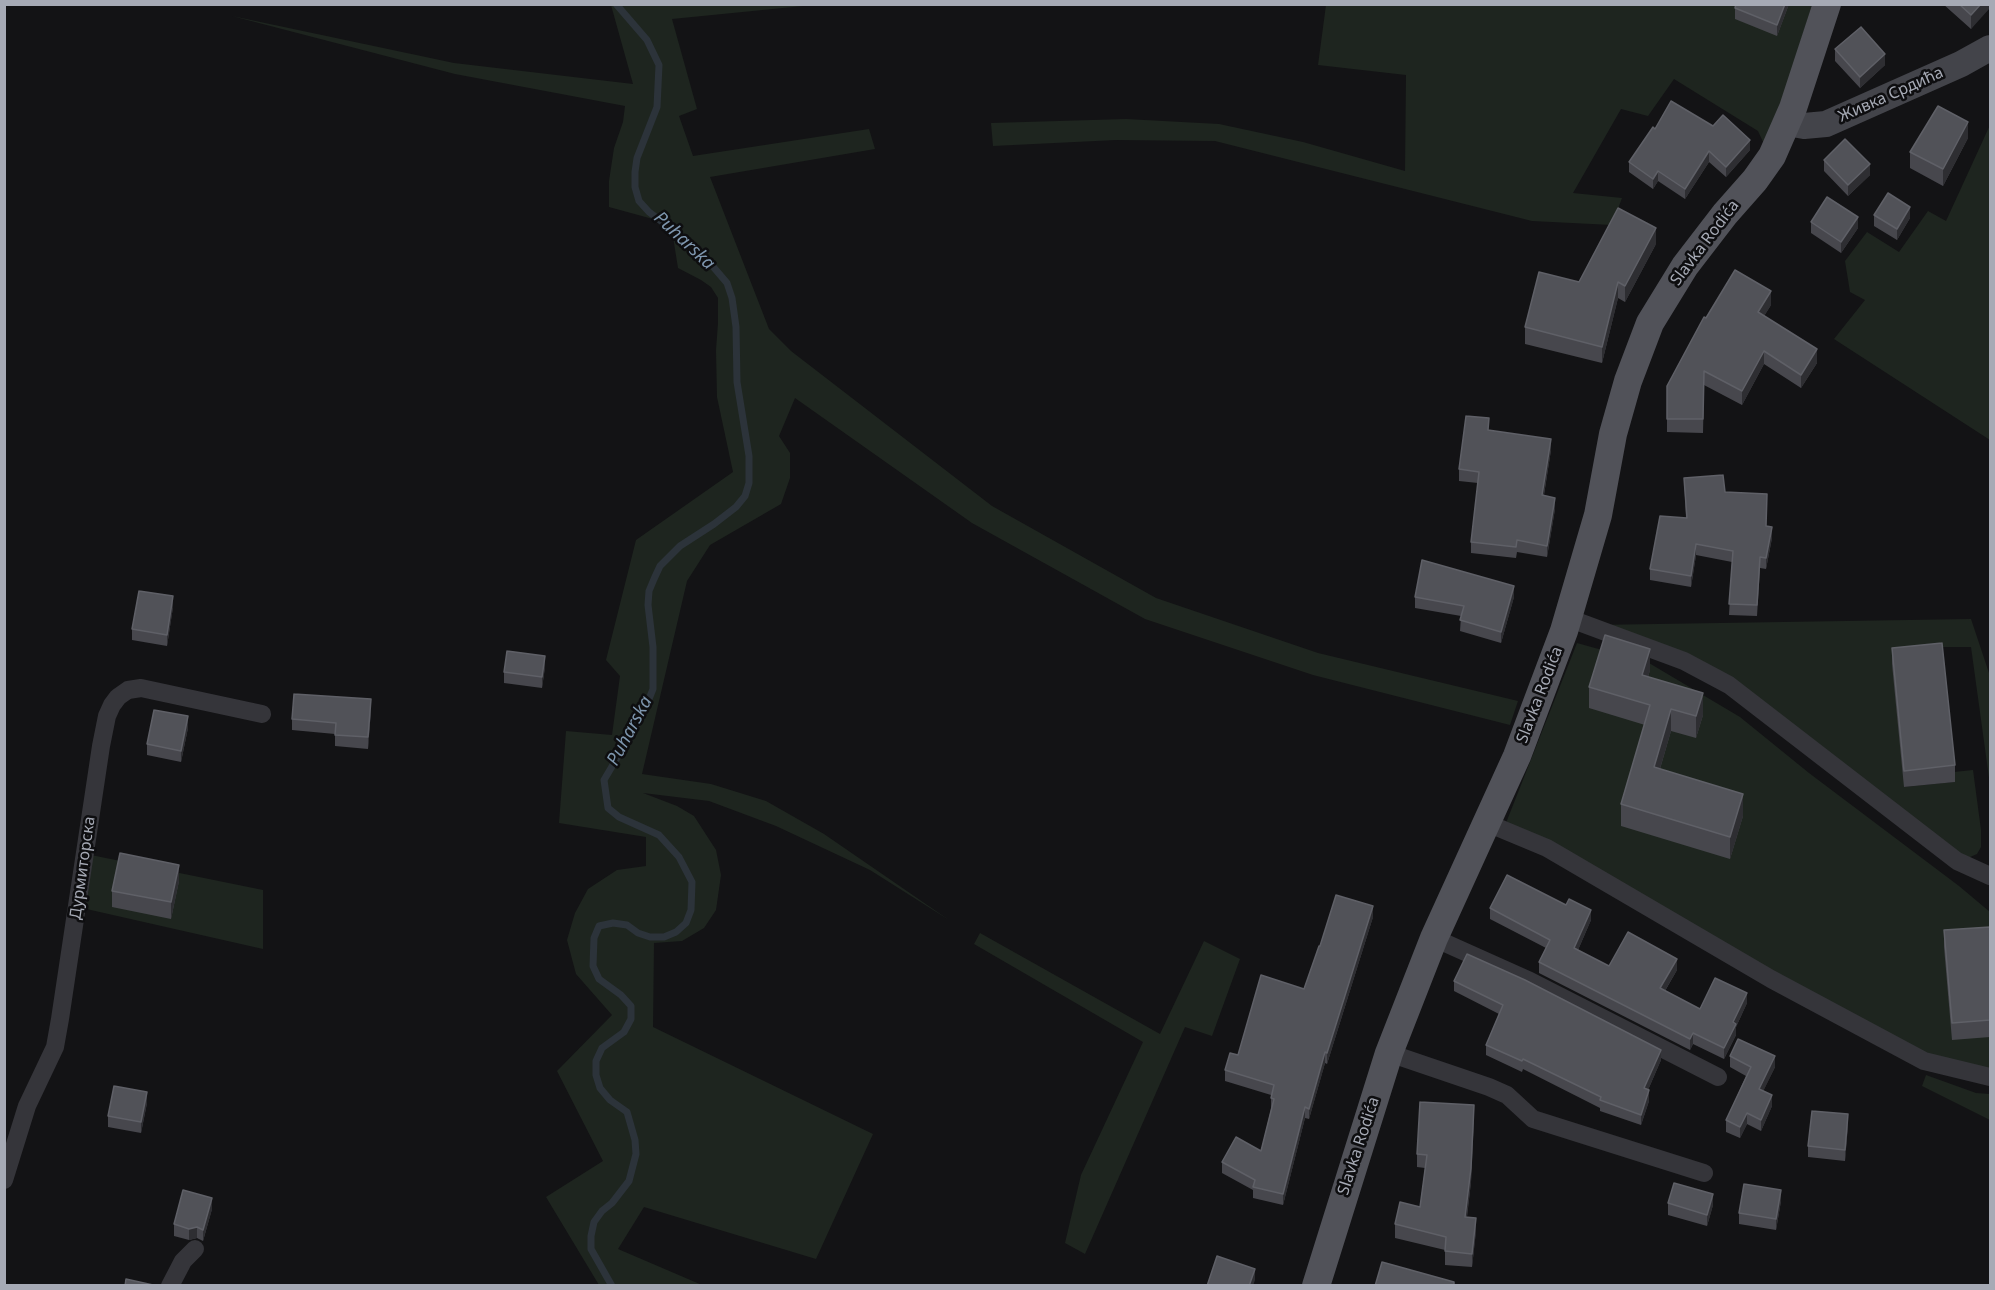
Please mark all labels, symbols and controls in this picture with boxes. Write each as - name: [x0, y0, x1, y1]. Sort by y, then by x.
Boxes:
- street label: Живка Срдића: [1836, 63, 1946, 127]
- street label: Slavka Rodića: [1667, 197, 1743, 289]
- water label: Puharska: [649, 207, 719, 275]
- street label: Slavka Rodića: [1513, 644, 1567, 746]
- water label: Puharska: [603, 693, 657, 769]
- street label: Дурмиторска: [66, 815, 100, 921]
- street label: Slavka Rodića: [1334, 1095, 1384, 1197]

